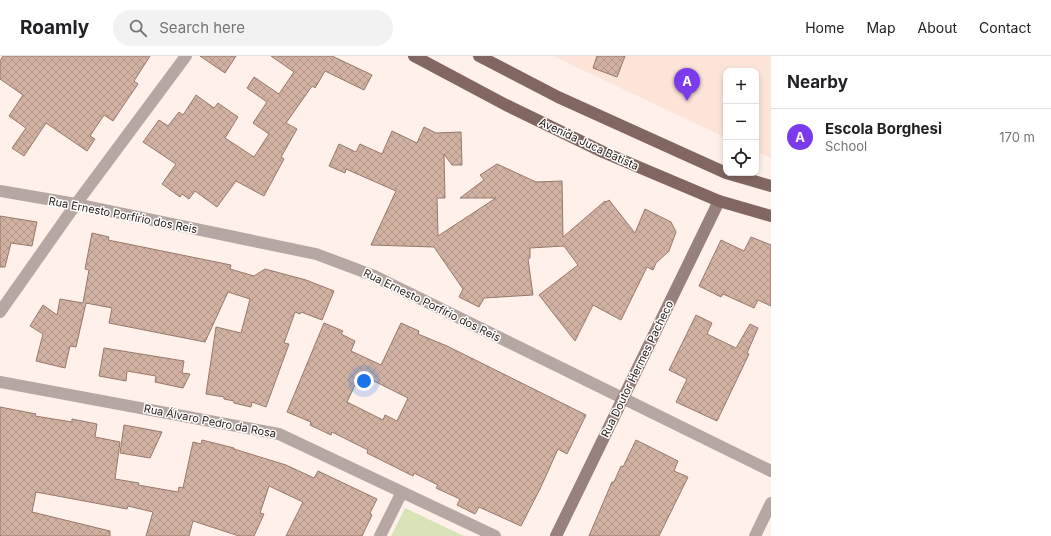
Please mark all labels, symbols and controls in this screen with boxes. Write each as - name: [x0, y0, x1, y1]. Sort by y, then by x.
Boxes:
- search box: [113, 10, 393, 46]
- text: Roamly: [20, 16, 89, 39]
- icon: search: [127, 17, 149, 39]
- text: Search here: [159, 18, 245, 37]
- text: Home: [805, 19, 844, 36]
- text: Map: [866, 19, 896, 36]
- text: About: [918, 19, 957, 36]
- text: Contact: [979, 19, 1031, 36]
- pin: A: [674, 68, 700, 101]
- map controls: [723, 68, 759, 176]
- button: +: [723, 68, 759, 104]
- text: Nearby: [787, 72, 848, 92]
- button: −: [723, 104, 759, 140]
- street label: Avenida Juca Batista: [537, 115, 641, 173]
- text: Escola Borghesi: [825, 119, 942, 138]
- text: A: [795, 129, 805, 145]
- text: 170 m: [999, 129, 1035, 145]
- text: School: [825, 138, 867, 154]
- button: locate: [723, 140, 759, 176]
- street label: Rua Ernesto Porfírio dos Reis: [48, 194, 199, 236]
- street label: Rua Ernesto Porfírio dos Reis: [361, 266, 503, 344]
- street label: Rua Doutor Hermes Pacheco: [598, 298, 676, 440]
- your location: [354, 371, 374, 391]
- street label: Rua Álvaro Pedro da Rosa: [143, 401, 277, 441]

